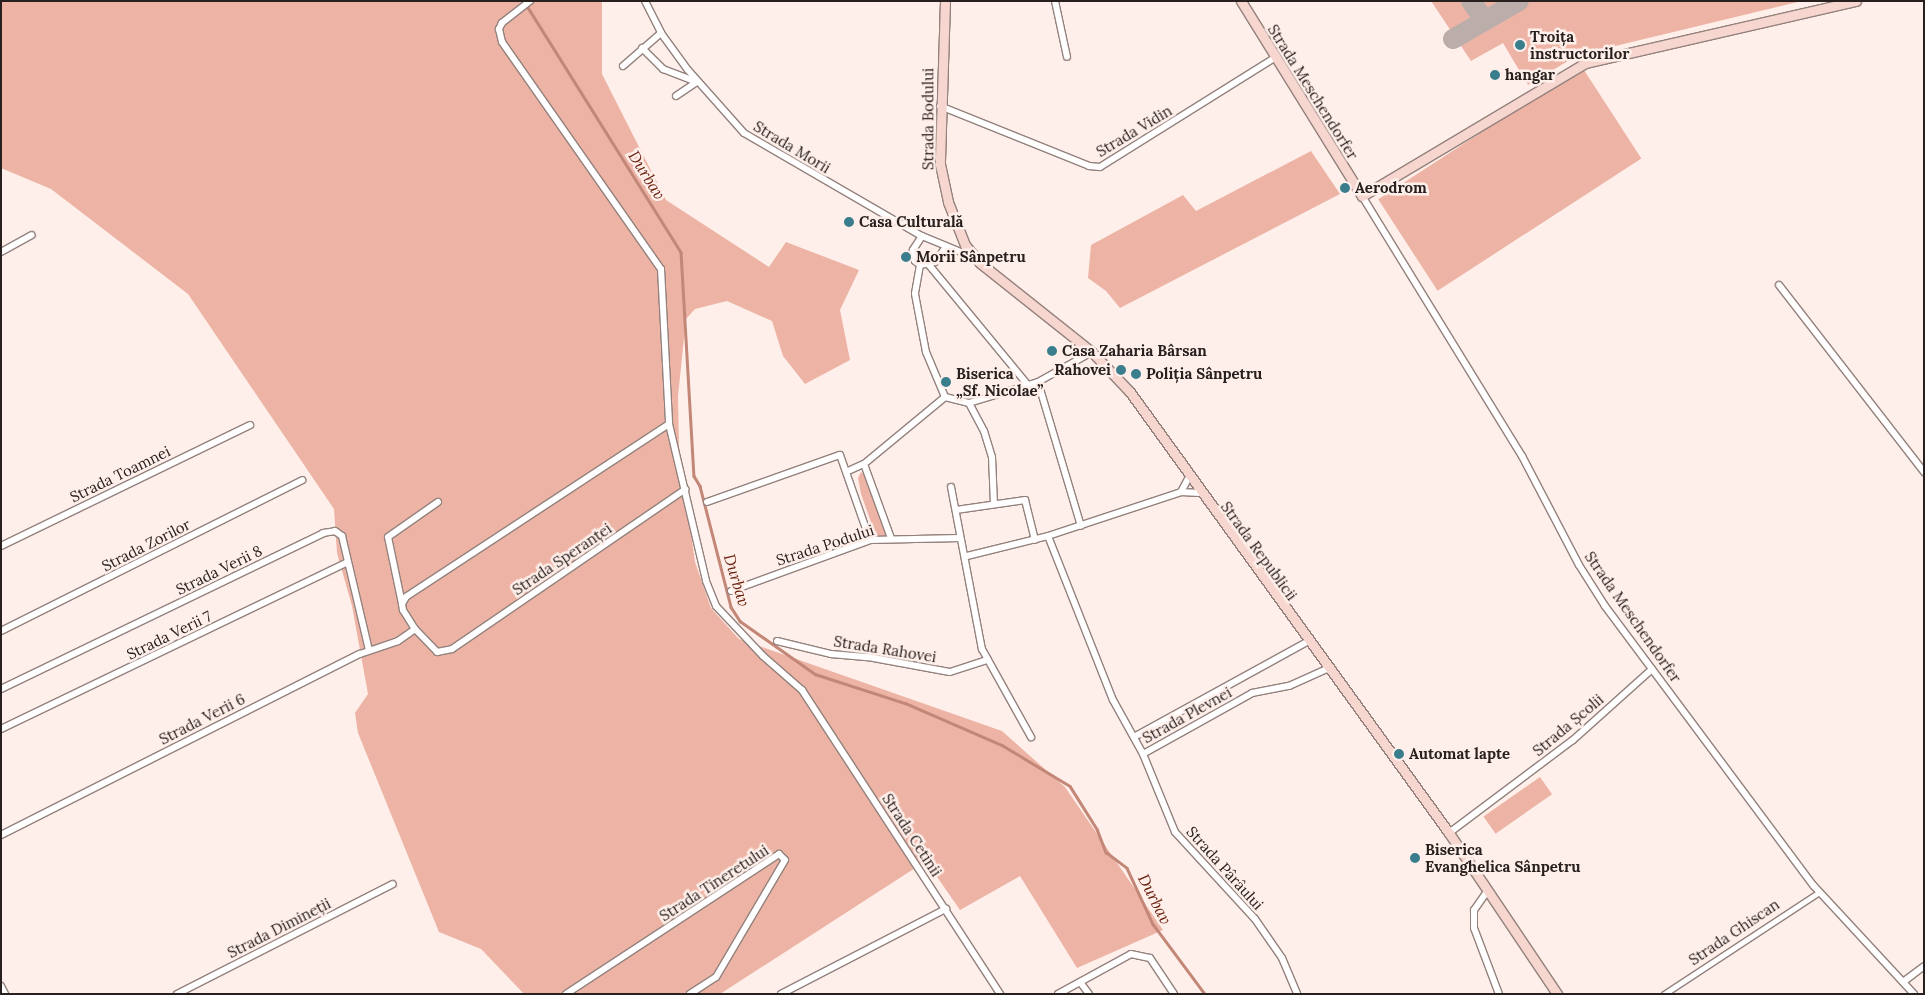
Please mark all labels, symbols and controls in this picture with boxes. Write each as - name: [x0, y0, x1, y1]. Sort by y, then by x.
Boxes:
- street label: Strada Meschendorfer: [1264, 21, 1362, 163]
- place label: Troița instructorilor: [1530, 27, 1629, 62]
- marker: Troița instructorilor: [1514, 39, 1526, 51]
- place label: hangar: [1505, 66, 1555, 84]
- street label: Strada Bodului: [919, 68, 937, 170]
- marker: hangar: [1489, 69, 1501, 81]
- street label: Strada Vidin: [1093, 101, 1175, 161]
- street label: Strada Morii: [750, 117, 834, 177]
- water label: Durbav: [625, 147, 669, 203]
- place label: Aerodrom: [1355, 179, 1427, 197]
- marker: Aerodrom: [1339, 182, 1351, 194]
- place label: Casa Culturală: [859, 213, 963, 231]
- marker: Casa Culturală: [843, 216, 855, 228]
- place label: Morii Sânpetru: [916, 248, 1026, 266]
- marker: Morii Sânpetru: [900, 251, 912, 263]
- place label: Casa Zaharia Bârsan: [1062, 342, 1207, 360]
- marker: Casa Zaharia Bârsan: [1046, 345, 1058, 357]
- place label: Rahovei: [1054, 361, 1111, 379]
- place label: Biserica „Sf. Nicolae”: [956, 364, 1043, 399]
- marker: Rahovei: [1115, 364, 1127, 376]
- place label: Poliția Sânpetru: [1146, 365, 1262, 383]
- marker: Poliția Sânpetru: [1130, 368, 1142, 380]
- marker: Biserica „Sf. Nicolae”: [940, 376, 952, 388]
- street label: Strada Toamnei: [67, 442, 173, 506]
- street label: Strada Republicii: [1217, 498, 1301, 604]
- street label: Strada Zorilor: [99, 515, 193, 575]
- street label: Strada Speranței: [509, 519, 615, 599]
- street label: Strada Podului: [774, 521, 876, 569]
- street label: Strada Verii 8: [173, 541, 265, 599]
- street label: Strada Meschendorfer: [1581, 548, 1685, 686]
- water label: Durbav: [720, 551, 754, 609]
- street label: Strada Verii 7: [124, 607, 214, 663]
- street label: Strada Rahovei: [832, 632, 938, 666]
- street label: Strada Plevnei: [1139, 683, 1235, 747]
- street label: Strada Verii 6: [156, 690, 248, 748]
- street label: Strada Școlii: [1529, 690, 1607, 760]
- place label: Automat lapte: [1409, 745, 1510, 763]
- marker: Automat lapte: [1393, 748, 1405, 760]
- street label: Strada Cetinii: [879, 790, 945, 880]
- street label: Strada Pârâului: [1183, 823, 1267, 913]
- place label: Biserica Evanghelica Sânpetru: [1425, 840, 1580, 875]
- street label: Strada Tineretului: [656, 841, 772, 925]
- marker: Biserica Evanghelica Sânpetru: [1409, 852, 1421, 864]
- water label: Durbav: [1134, 871, 1176, 927]
- street label: Strada Dimineții: [224, 894, 334, 962]
- street label: Strada Ghiscan: [1685, 895, 1783, 969]

